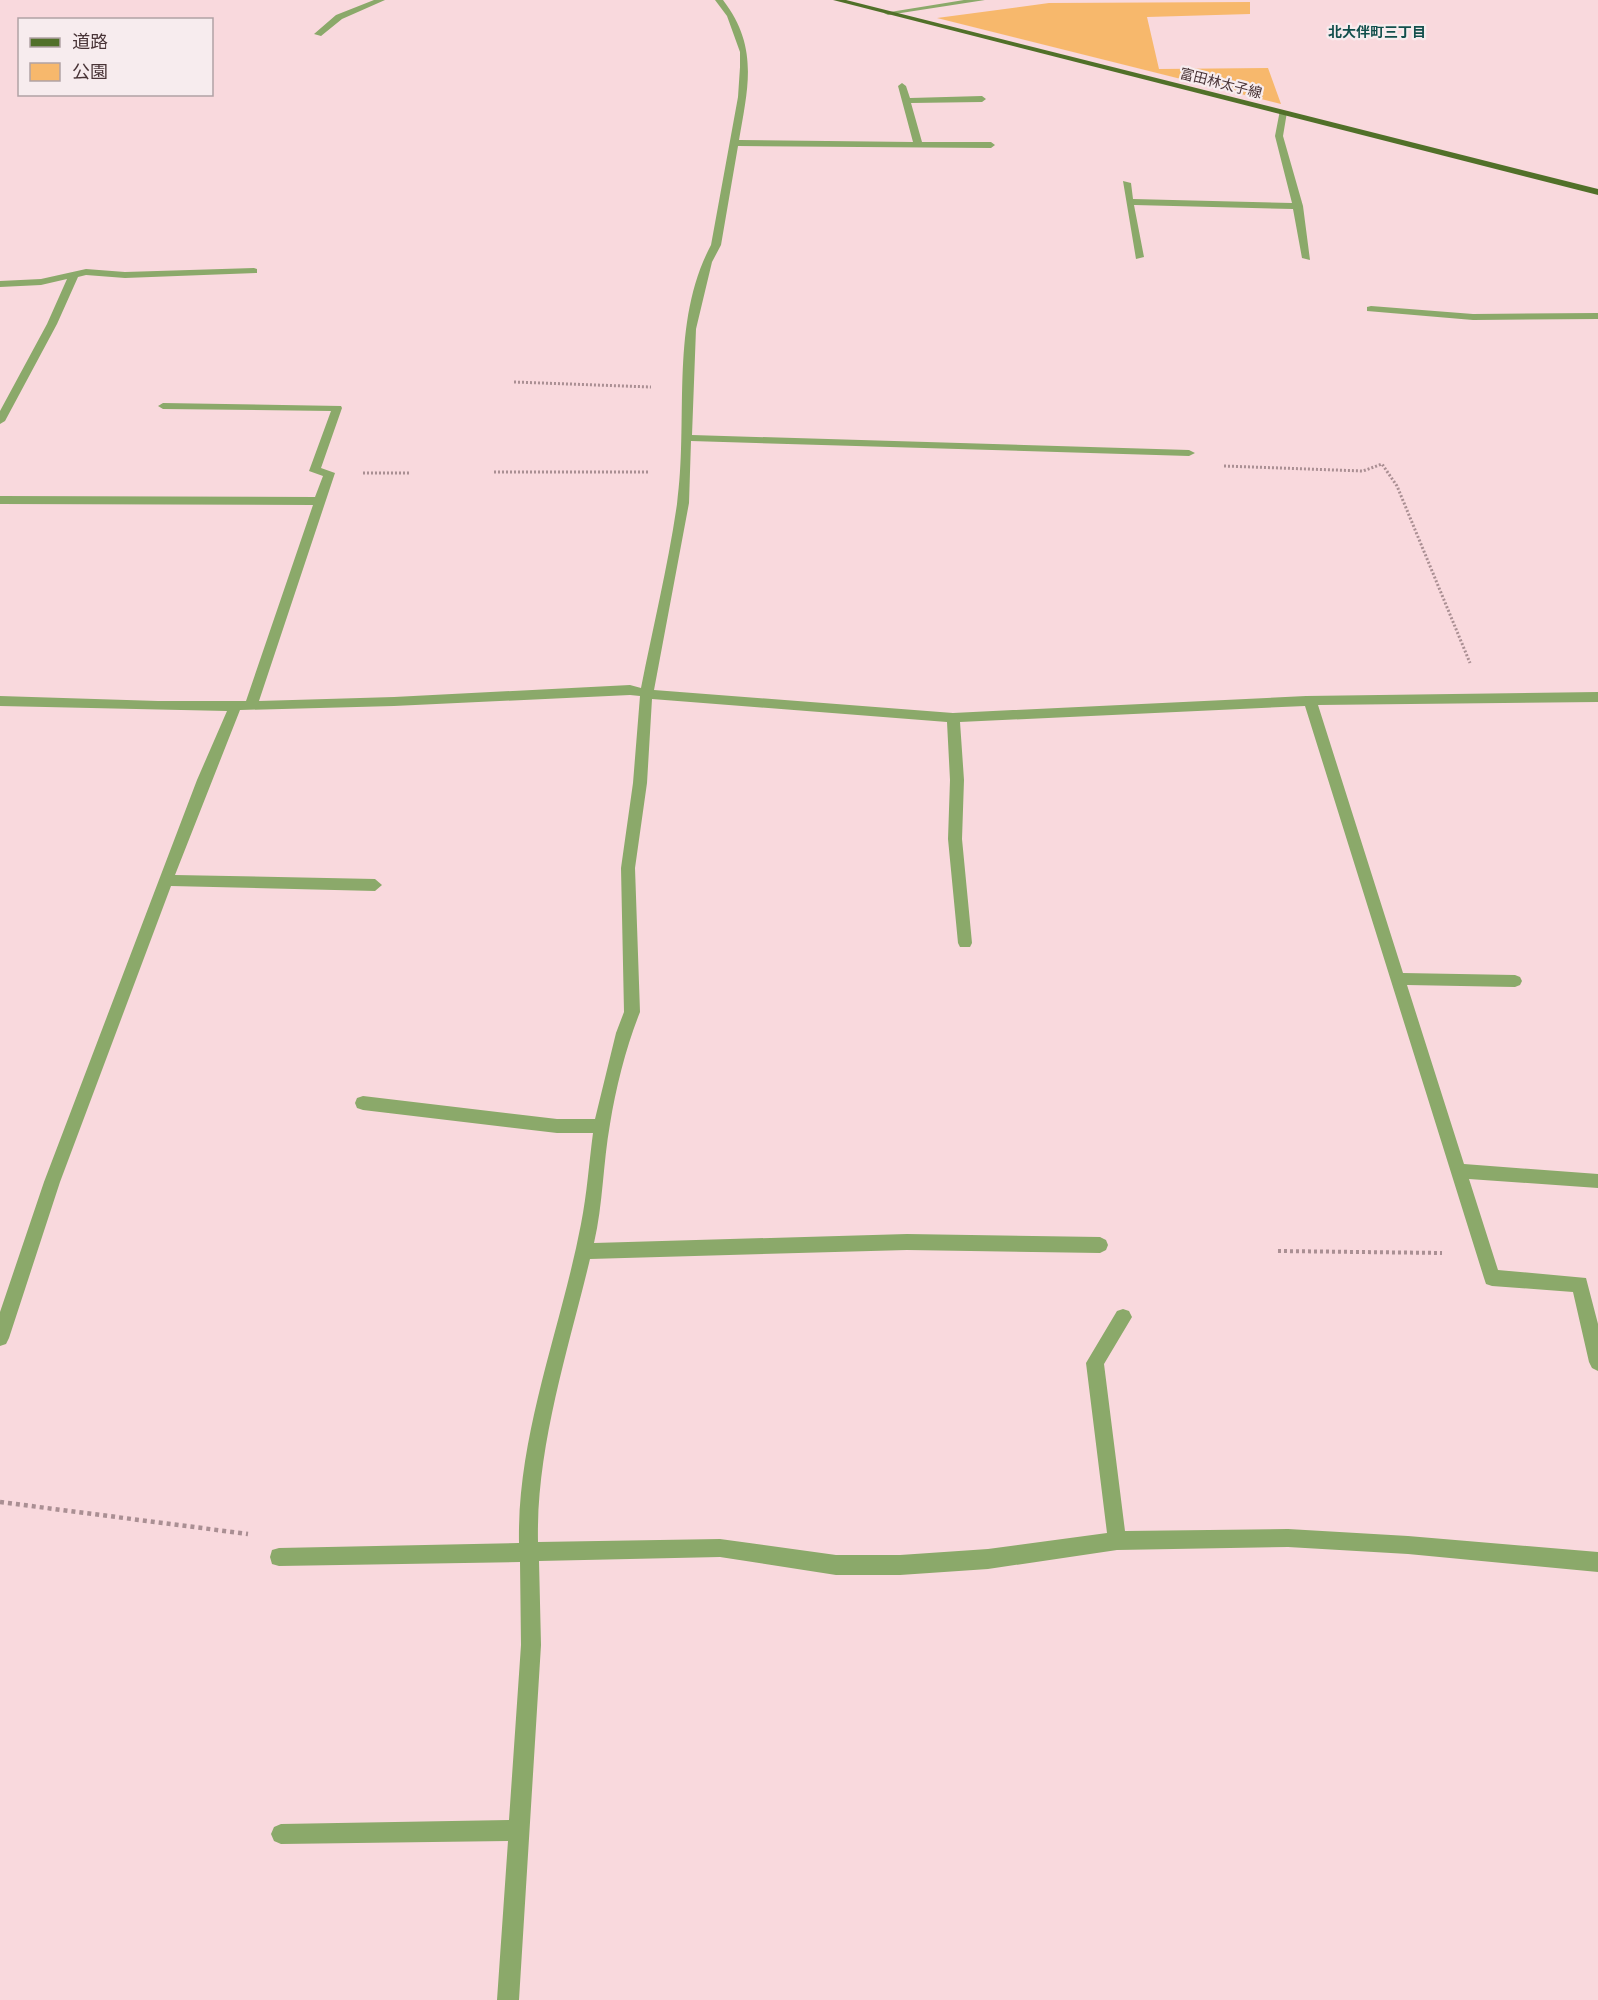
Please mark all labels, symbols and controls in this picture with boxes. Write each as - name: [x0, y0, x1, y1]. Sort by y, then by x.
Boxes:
- legend: [18, 18, 213, 96]
- district label: 北大伴町三丁目: [1328, 24, 1426, 40]
- text: 道路: [72, 31, 108, 52]
- text: 公園: [72, 61, 108, 82]
- street label: 富田林太子線: [1178, 65, 1264, 101]

